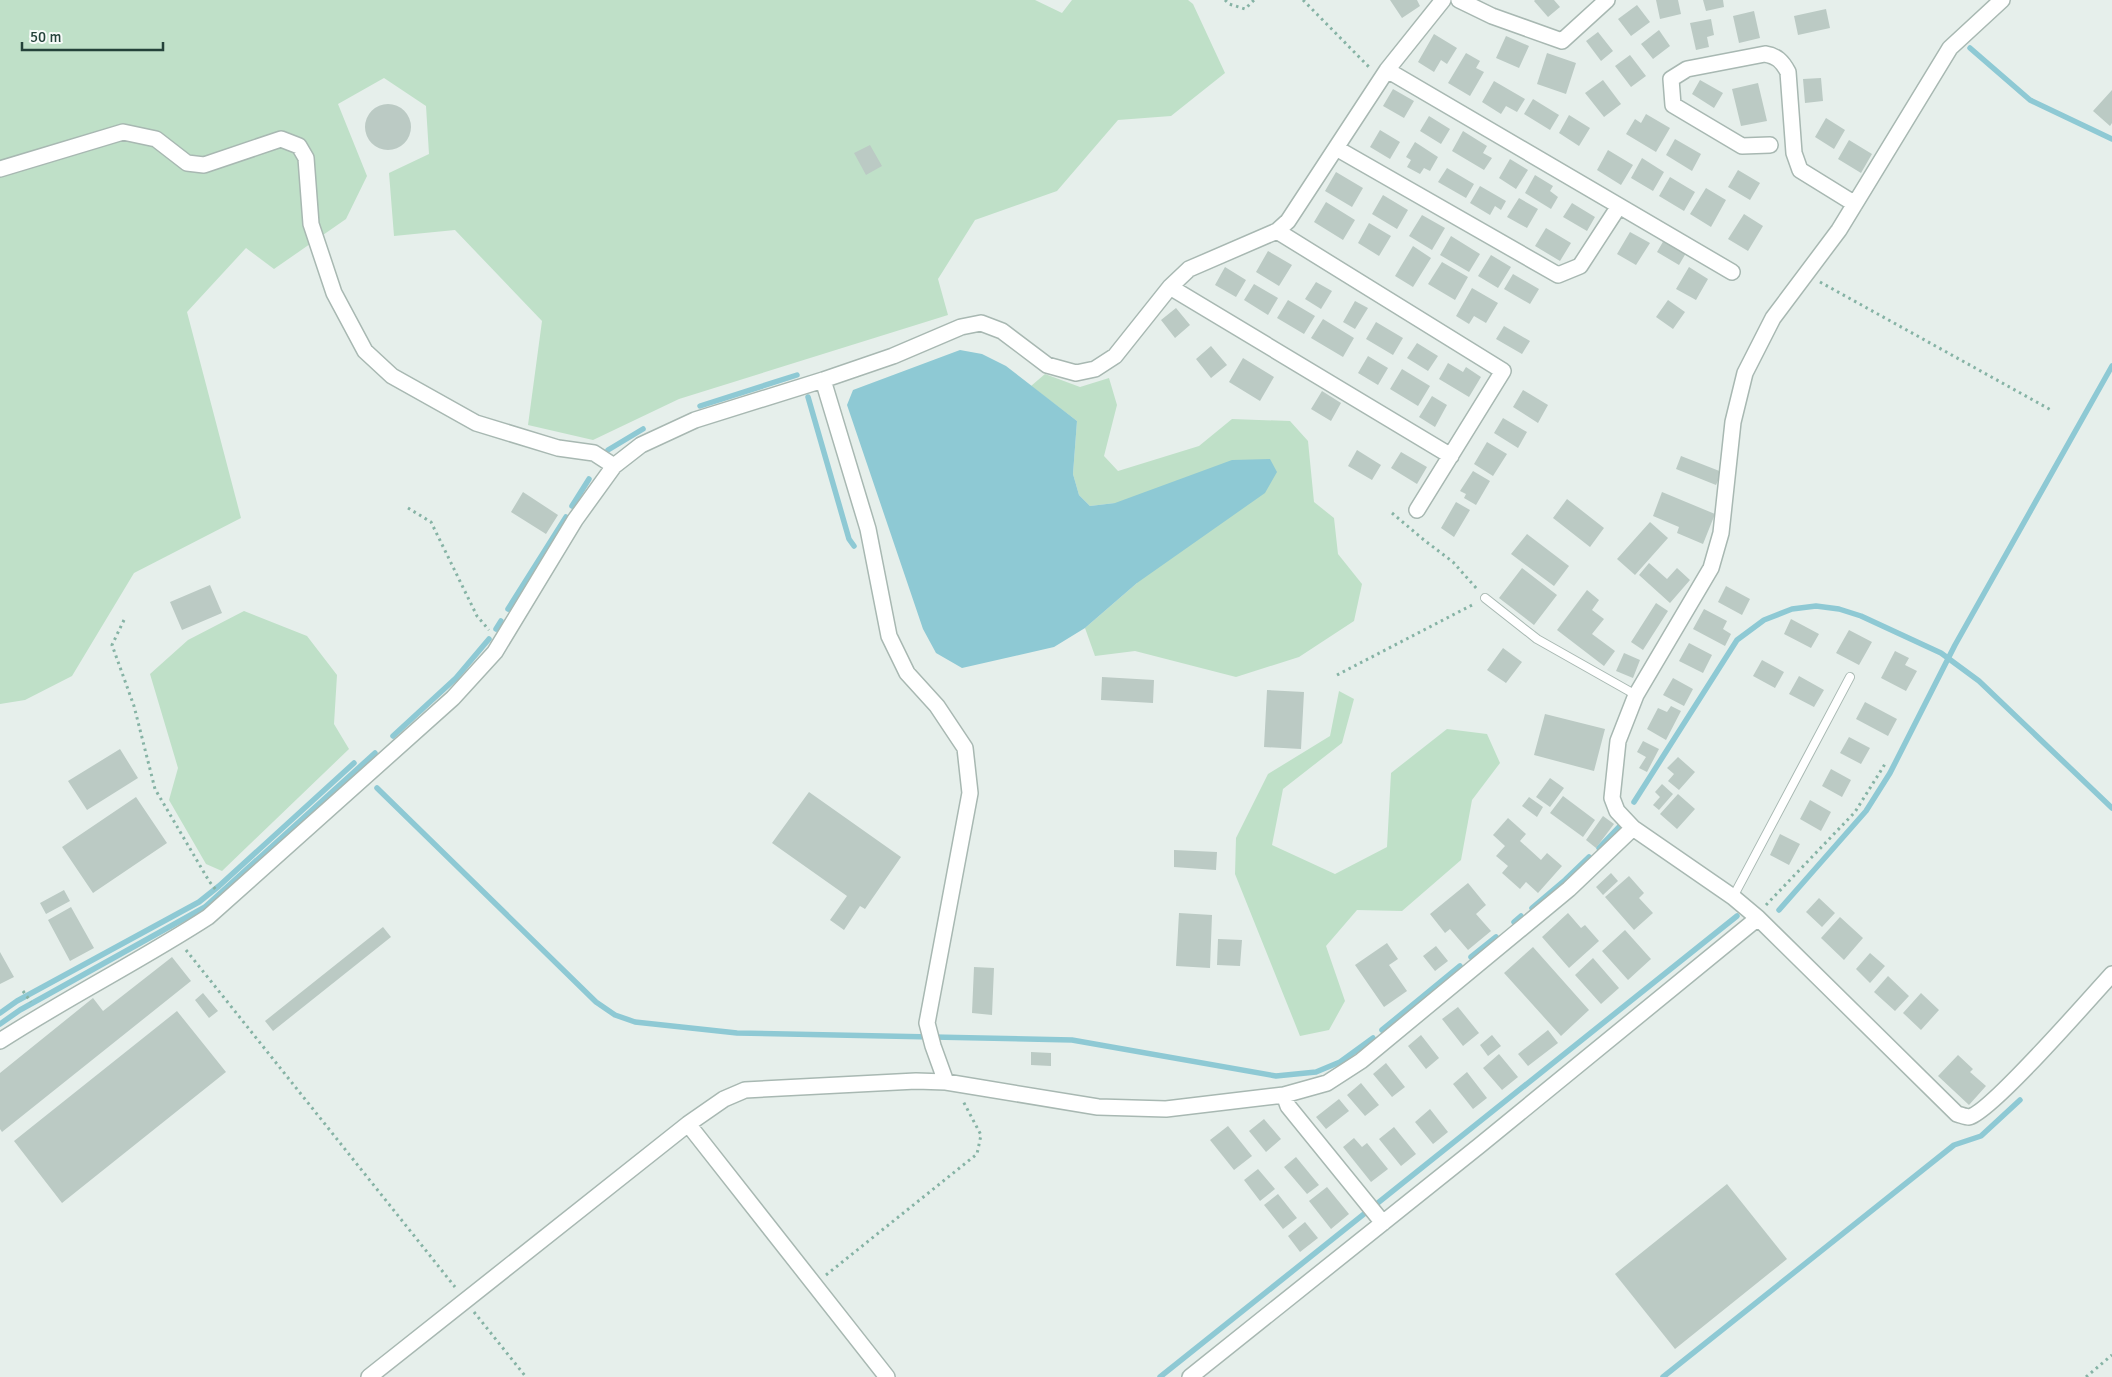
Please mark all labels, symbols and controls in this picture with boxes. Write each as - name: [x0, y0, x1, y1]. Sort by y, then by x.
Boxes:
- scale bar: [22, 20, 164, 52]
- text: 50 m: [30, 28, 61, 46]

